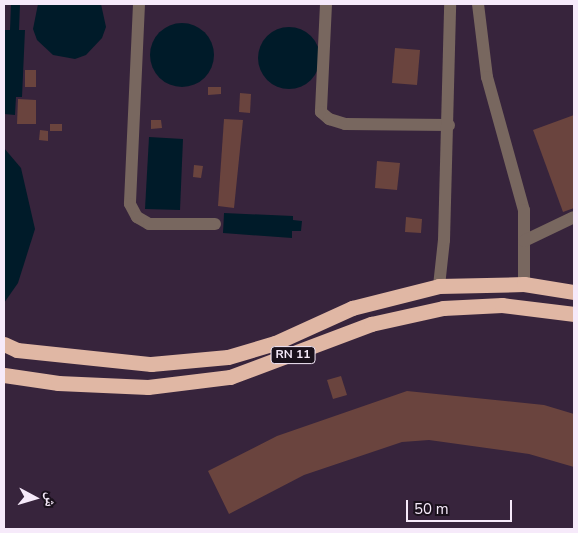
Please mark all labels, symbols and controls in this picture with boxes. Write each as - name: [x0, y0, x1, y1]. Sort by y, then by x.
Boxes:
- road number: RN 11: [270, 346, 316, 364]
- north arrow: [10, 473, 60, 523]
- scale bar: [408, 490, 514, 522]
- text: ش: [40, 491, 61, 508]
- text: 50 m: [414, 499, 449, 519]

